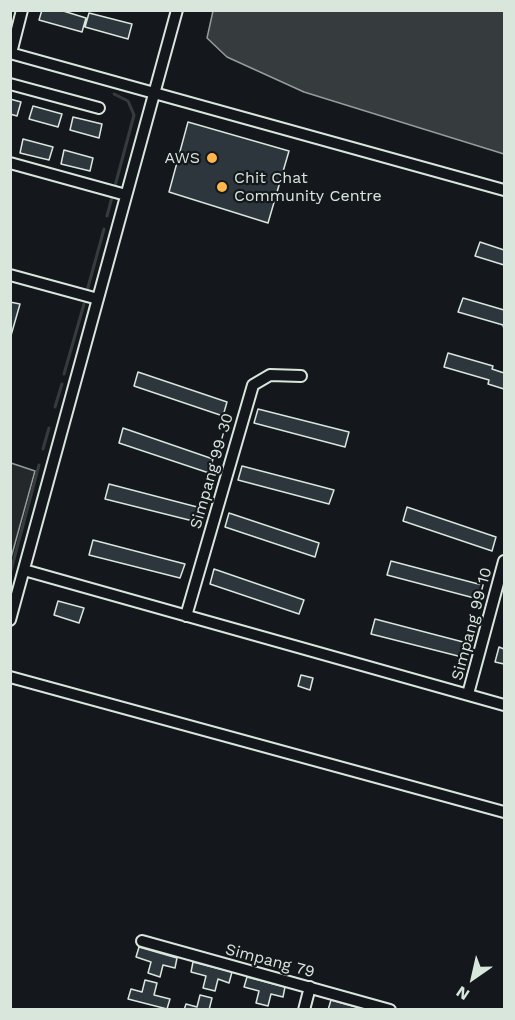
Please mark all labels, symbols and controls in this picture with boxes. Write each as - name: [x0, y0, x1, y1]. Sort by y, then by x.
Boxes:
- place label: AWS: [165, 148, 200, 168]
- marker: AWS: [205, 151, 219, 165]
- place label: Chit Chat Community Centre: [234, 168, 382, 206]
- marker: Chit Chat Community Centre: [215, 180, 229, 194]
- street label: Simpang 99-30: [186, 411, 238, 531]
- street label: Simpang 99-10: [448, 565, 496, 683]
- street label: Simpang 79: [223, 940, 317, 982]
- north arrow: [443, 948, 503, 1008]
- text: N: [452, 982, 473, 1005]

